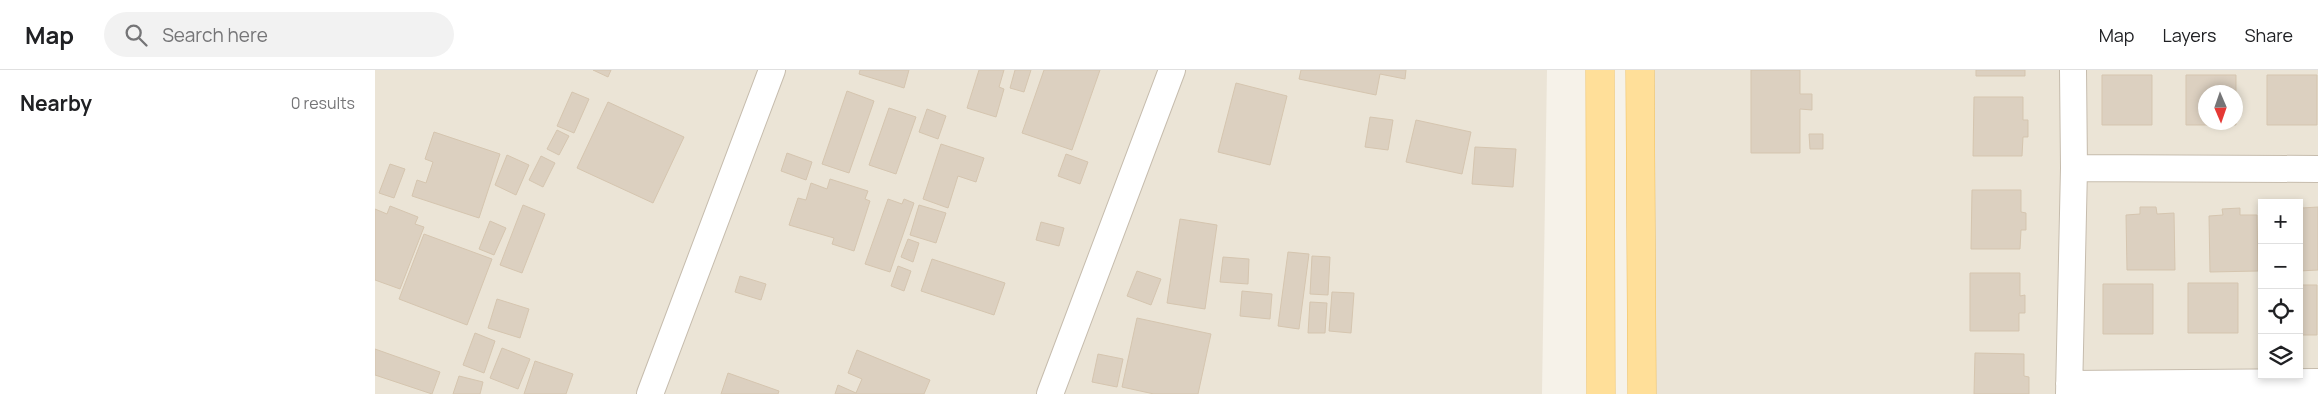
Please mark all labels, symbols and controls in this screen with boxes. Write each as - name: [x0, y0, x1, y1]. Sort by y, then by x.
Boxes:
- search box: [104, 12, 454, 57]
- text: Map: [25, 18, 74, 51]
- icon: search: [122, 21, 150, 49]
- text: Search here: [162, 22, 268, 48]
- text: Map: [2099, 23, 2134, 47]
- text: Layers: [2162, 23, 2216, 47]
- text: Share: [2244, 23, 2293, 47]
- north arrow: [2198, 85, 2243, 130]
- text: Nearby: [20, 89, 92, 117]
- text: 0 results: [291, 92, 355, 114]
- map controls: [2258, 199, 2303, 379]
- button: +: [2258, 199, 2303, 244]
- button: −: [2258, 244, 2303, 289]
- button: locate: [2258, 289, 2303, 334]
- button: layers: [2258, 334, 2303, 379]

